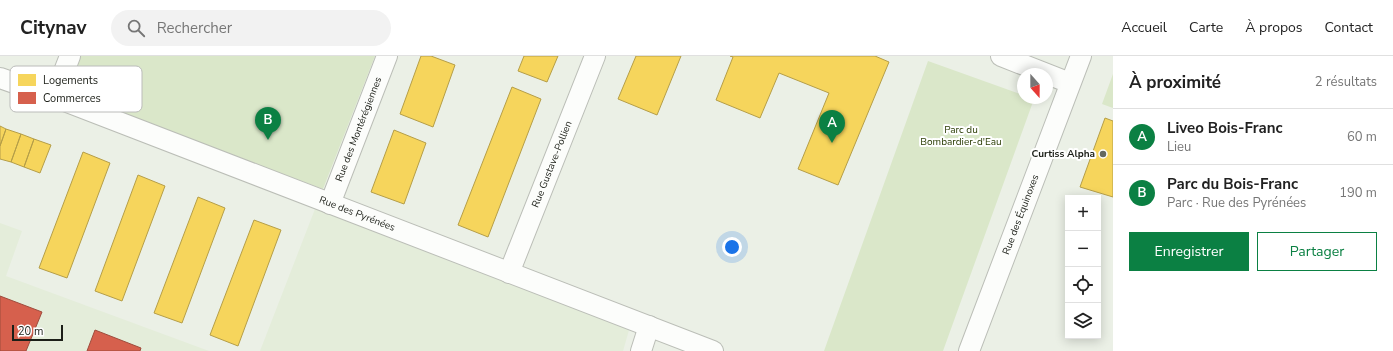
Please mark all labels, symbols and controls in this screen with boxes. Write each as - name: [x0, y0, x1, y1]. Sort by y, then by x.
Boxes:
- search box: [111, 10, 391, 46]
- text: Citynav: [20, 15, 87, 41]
- icon: search: [125, 17, 147, 39]
- text: Rechercher: [157, 18, 232, 38]
- text: Accueil: [1121, 18, 1167, 37]
- text: Carte: [1189, 18, 1223, 37]
- text: À propos: [1245, 18, 1303, 37]
- text: Contact: [1325, 18, 1373, 37]
- legend: [10, 66, 142, 112]
- north arrow: [1017, 68, 1053, 104]
- text: À proximité: [1129, 71, 1221, 94]
- text: Logements: [43, 73, 98, 88]
- text: 2 résultats: [1315, 73, 1377, 91]
- street label: Rue des Montérégiennes: [332, 75, 385, 184]
- text: Commerces: [43, 91, 101, 106]
- pin: B: [255, 107, 281, 140]
- pin: A: [819, 110, 845, 143]
- text: Liveo Bois-Franc: [1167, 118, 1283, 138]
- street label: Rue Gustave-Pollien: [529, 119, 576, 210]
- park label: Parc du Bombardier-d'Eau: [920, 123, 1002, 149]
- text: A: [1137, 128, 1147, 146]
- text: 60 m: [1347, 128, 1377, 146]
- text: Lieu: [1167, 138, 1191, 156]
- place label: Curtiss Alpha: [1032, 147, 1095, 161]
- marker: Curtiss Alpha: [1098, 149, 1108, 159]
- street label: Rue des Équinoxes: [999, 172, 1042, 257]
- text: Parc du Bois-Franc: [1167, 174, 1298, 194]
- text: B: [1138, 184, 1146, 202]
- text: 190 m: [1339, 184, 1377, 202]
- street label: Rue des Pyrénées: [317, 193, 397, 235]
- text: Parc · Rue des Pyrénées: [1167, 194, 1306, 212]
- map controls: [1065, 195, 1101, 339]
- button: +: [1065, 195, 1101, 231]
- button: −: [1065, 231, 1101, 267]
- button: Enregistrer: [1129, 232, 1249, 271]
- button: Partager: [1257, 232, 1377, 271]
- your location: [722, 237, 742, 257]
- button: locate: [1065, 267, 1101, 303]
- button: layers: [1065, 303, 1101, 339]
- scale bar: [12, 323, 63, 342]
- text: 20 m: [18, 324, 43, 339]

